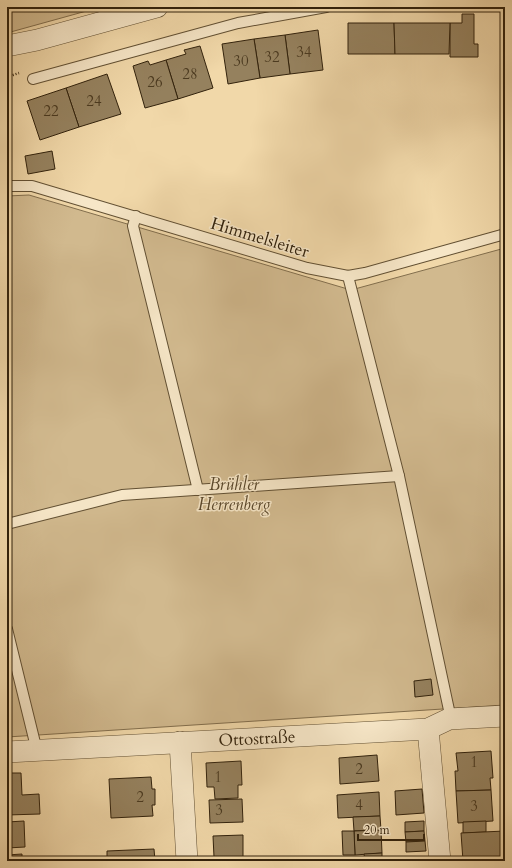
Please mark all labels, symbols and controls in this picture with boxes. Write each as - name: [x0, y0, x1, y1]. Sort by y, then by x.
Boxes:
- house number: 34: [296, 42, 312, 62]
- house number: 32: [264, 47, 280, 67]
- house number: 30: [233, 51, 249, 71]
- house number: 28: [182, 64, 198, 84]
- house number: 26: [147, 72, 163, 92]
- house number: 24: [86, 91, 102, 111]
- house number: 22: [43, 101, 59, 121]
- street label: Himmelsleiter: [208, 212, 313, 264]
- park label: Brühler Herrenberg: [198, 473, 271, 516]
- street label: Ottostraße: [218, 725, 296, 752]
- house number: 1: [470, 752, 478, 772]
- house number: 2: [355, 759, 363, 779]
- house number: 1: [214, 767, 222, 787]
- house number: 2: [136, 787, 144, 807]
- house number: 4: [355, 795, 363, 815]
- house number: 3: [470, 796, 478, 816]
- house number: 3: [215, 800, 223, 820]
- scale bar: [358, 816, 424, 842]
- text: 20 m: [364, 822, 391, 838]

